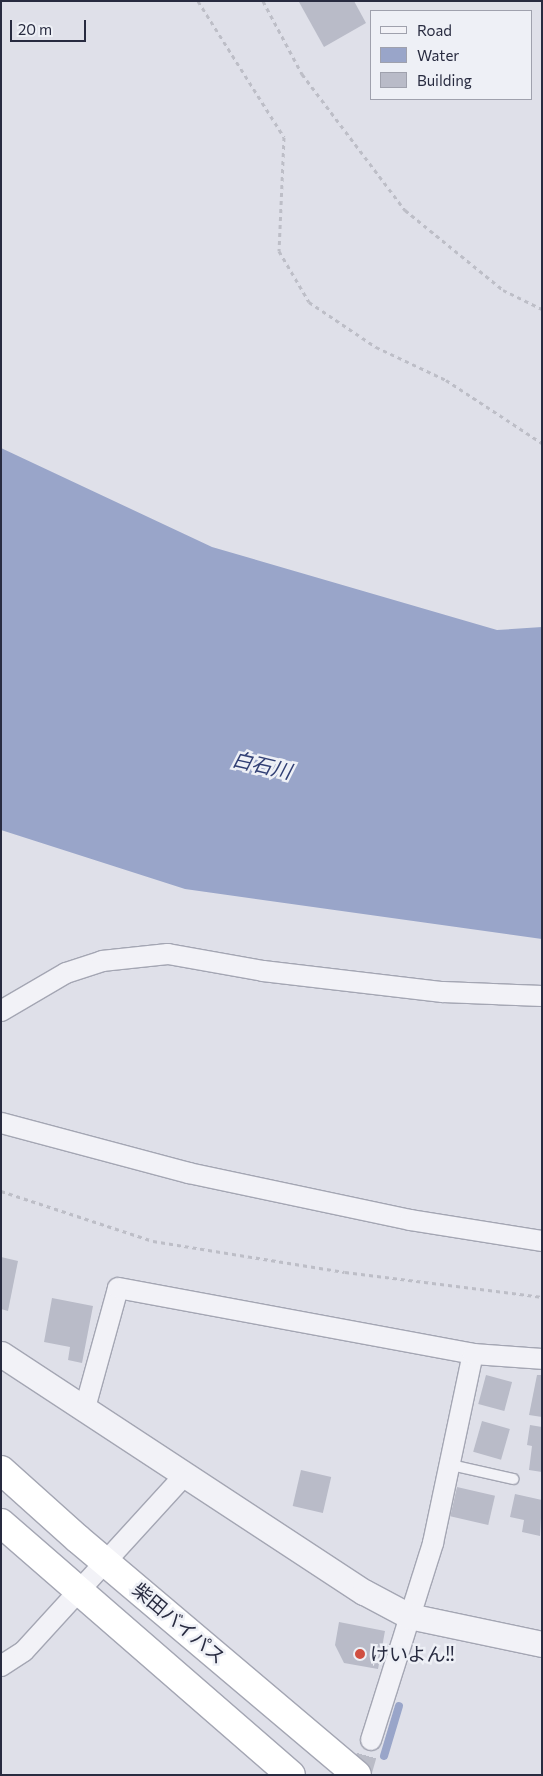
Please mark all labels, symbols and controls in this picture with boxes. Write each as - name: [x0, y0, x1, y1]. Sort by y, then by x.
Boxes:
- scale bar: [12, 10, 89, 42]
- legend: [370, 10, 533, 100]
- text: 20 m: [18, 20, 52, 38]
- text: Road: [417, 21, 452, 39]
- text: Water: [417, 46, 459, 64]
- text: Building: [417, 71, 472, 89]
- water label: 白石川: [230, 747, 294, 783]
- street label: 柴田バイパス: [128, 1578, 230, 1668]
- place label: けいよん!!: [370, 1643, 455, 1665]
- marker: けいよん!!: [354, 1648, 366, 1660]

